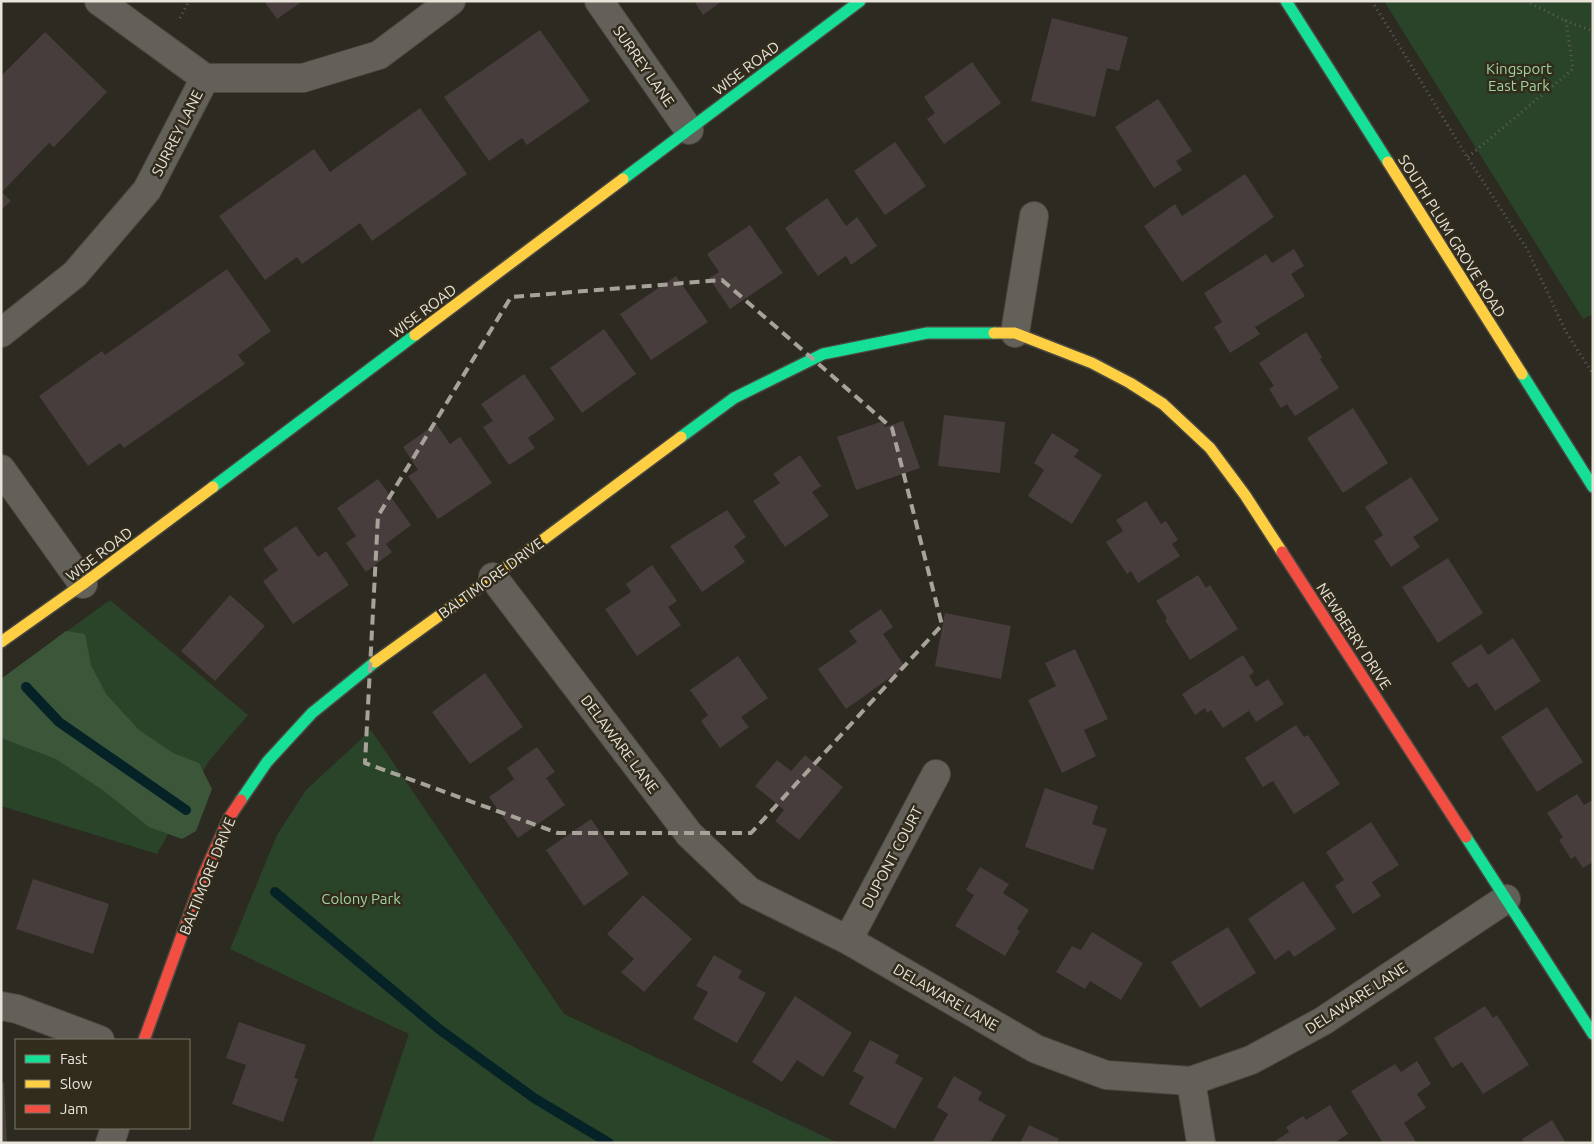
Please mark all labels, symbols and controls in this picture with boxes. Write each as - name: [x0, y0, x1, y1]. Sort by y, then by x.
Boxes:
- street label: SURREY LANE: [610, 22, 678, 110]
- street label: WISE ROAD: [710, 38, 782, 98]
- park label: Kingsport East Park: [1486, 60, 1552, 94]
- street label: SURREY LANE: [148, 87, 206, 179]
- street label: SOUTH PLUM GROVE ROAD: [1395, 152, 1509, 320]
- street label: WISE ROAD: [387, 281, 459, 341]
- street label: WISE ROAD: [63, 524, 135, 584]
- street label: BALTIMORE DRIVE: [435, 534, 547, 622]
- street label: NEWBERRY DRIVE: [1313, 580, 1395, 692]
- street label: DELAWARE LANE: [578, 692, 662, 796]
- street label: DUPONT COURT: [858, 803, 926, 911]
- street label: BALTIMORE DRIVE: [176, 815, 238, 937]
- park label: Colony Park: [321, 890, 401, 907]
- street label: DELAWARE LANE: [1302, 959, 1410, 1037]
- street label: DELAWARE LANE: [891, 960, 1001, 1034]
- legend: [15, 1039, 190, 1129]
- text: Fast: [60, 1050, 88, 1067]
- text: Slow: [60, 1075, 93, 1092]
- text: Jam: [60, 1100, 88, 1117]

